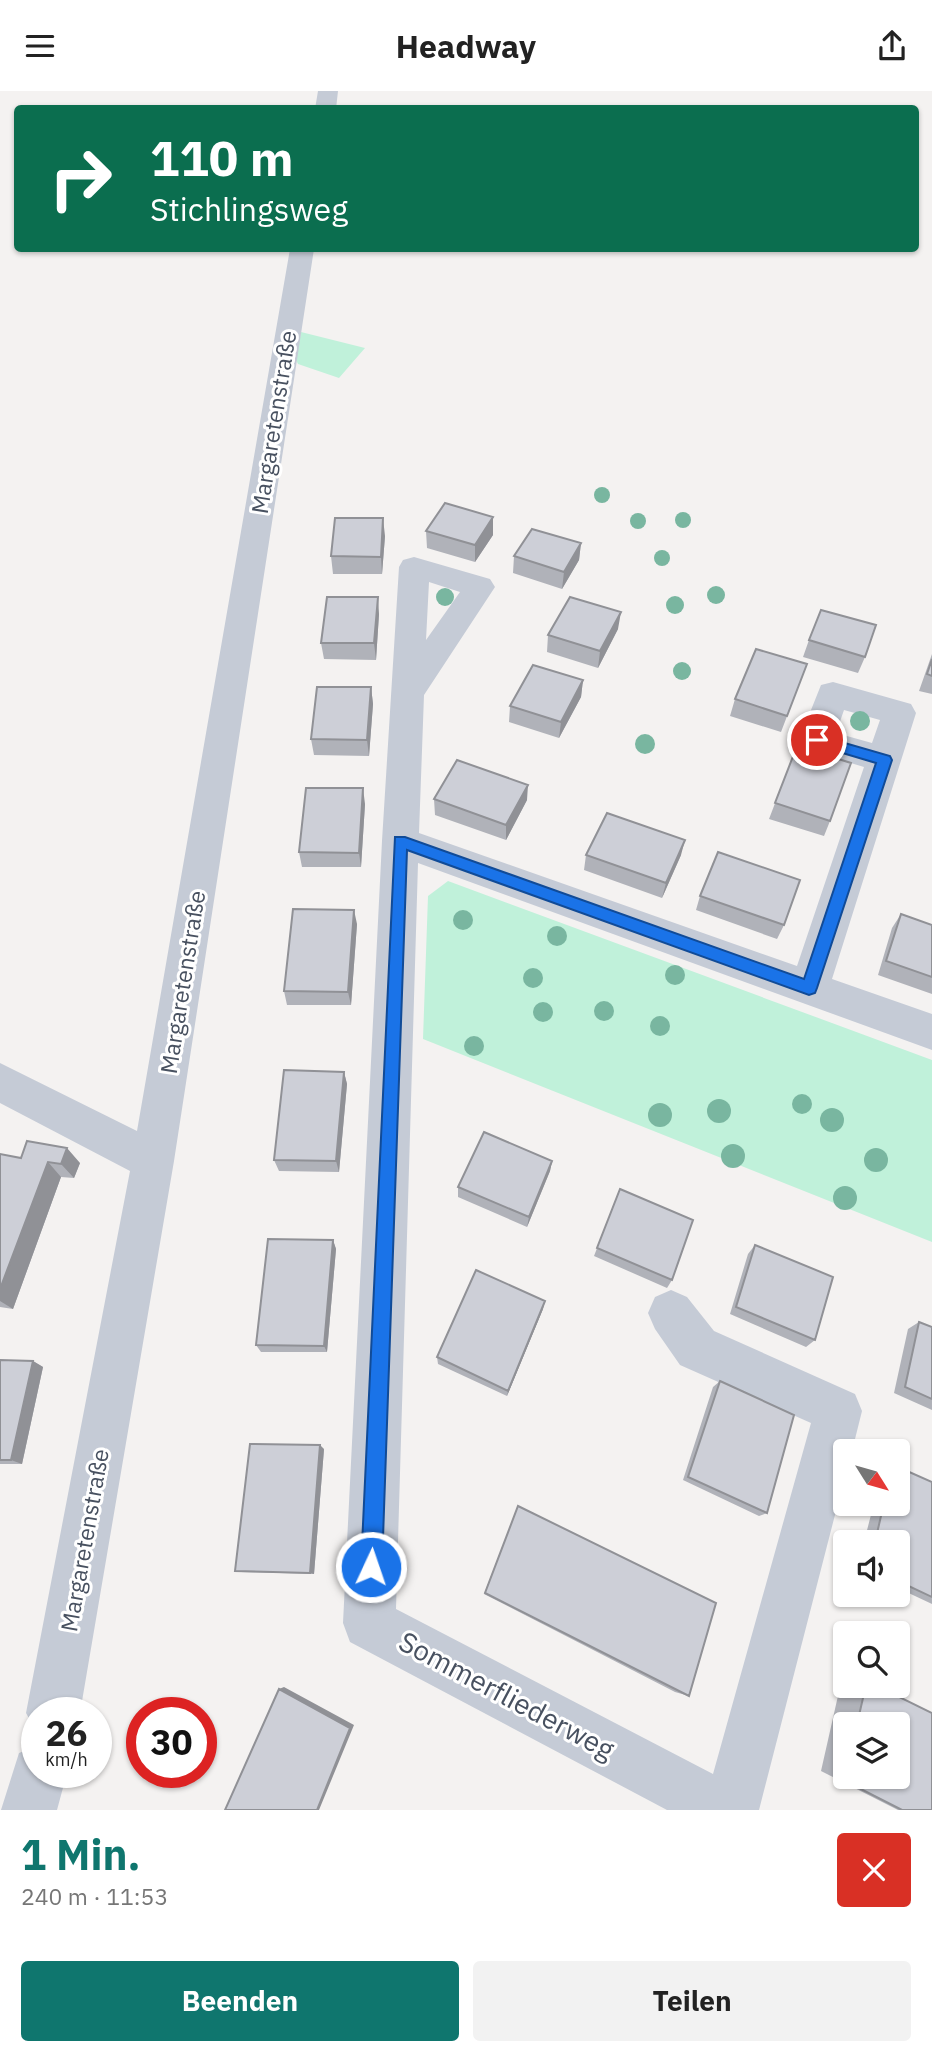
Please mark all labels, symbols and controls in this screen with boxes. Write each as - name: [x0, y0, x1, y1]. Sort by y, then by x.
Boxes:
- text: Headway: [396, 25, 536, 67]
- icon: menu: [21, 27, 59, 65]
- icon: share: [873, 27, 911, 65]
- text: 110 m: [150, 126, 294, 189]
- icon: right: [35, 133, 126, 224]
- text: Stichlingsweg: [150, 188, 348, 230]
- street label: Margaretenstraße: [244, 328, 302, 516]
- pin: [787, 710, 847, 770]
- icon: arrive: [798, 721, 836, 759]
- street label: Margaretenstraße: [153, 888, 211, 1076]
- north arrow: [833, 1439, 910, 1515]
- map controls: [833, 1439, 910, 1789]
- street label: Margaretenstraße: [53, 1446, 115, 1634]
- position arrow: [334, 1530, 408, 1604]
- button: sound: [833, 1530, 910, 1607]
- button: search: [833, 1621, 910, 1698]
- street label: Sommerfliederweg: [393, 1623, 621, 1768]
- speed limit sign: 30: [126, 1697, 217, 1788]
- text: 26: [45, 1710, 88, 1756]
- button: layers: [833, 1712, 910, 1789]
- text: km/h: [45, 1748, 88, 1771]
- text: 1 Min.: [21, 1827, 141, 1882]
- button: close: [837, 1833, 911, 1907]
- text: 240 m · 11:53: [21, 1881, 168, 1911]
- button: Beenden: [21, 1961, 459, 2041]
- button: Teilen: [473, 1961, 911, 2041]

